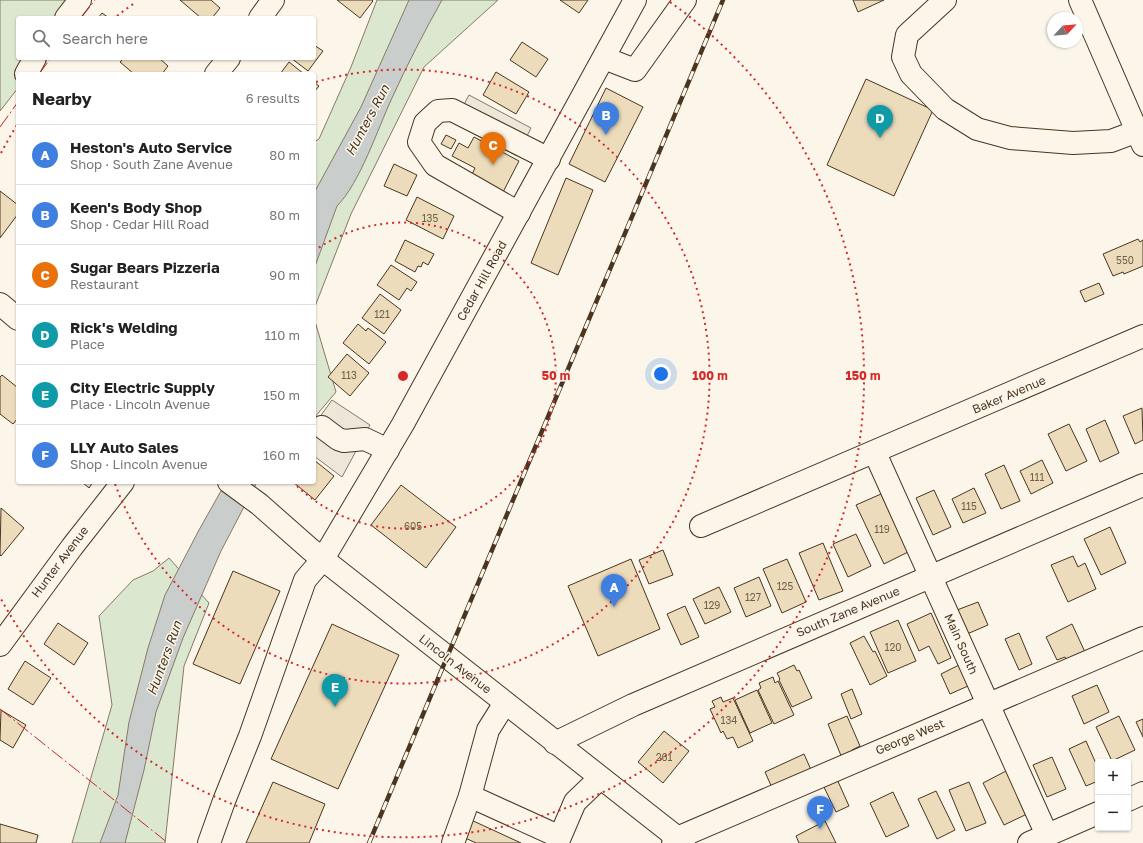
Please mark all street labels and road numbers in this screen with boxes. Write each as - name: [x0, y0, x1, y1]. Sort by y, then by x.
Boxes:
- street label: Cedar Hill Road: [453, 238, 510, 323]
- street label: Baker Avenue: [970, 372, 1048, 417]
- street label: Hunter Avenue: [28, 523, 91, 600]
- street label: South Zane Avenue: [794, 583, 902, 640]
- street label: Main South: [941, 611, 982, 677]
- street label: Lincoln Avenue: [416, 631, 495, 697]
- street label: George West: [873, 715, 947, 758]

